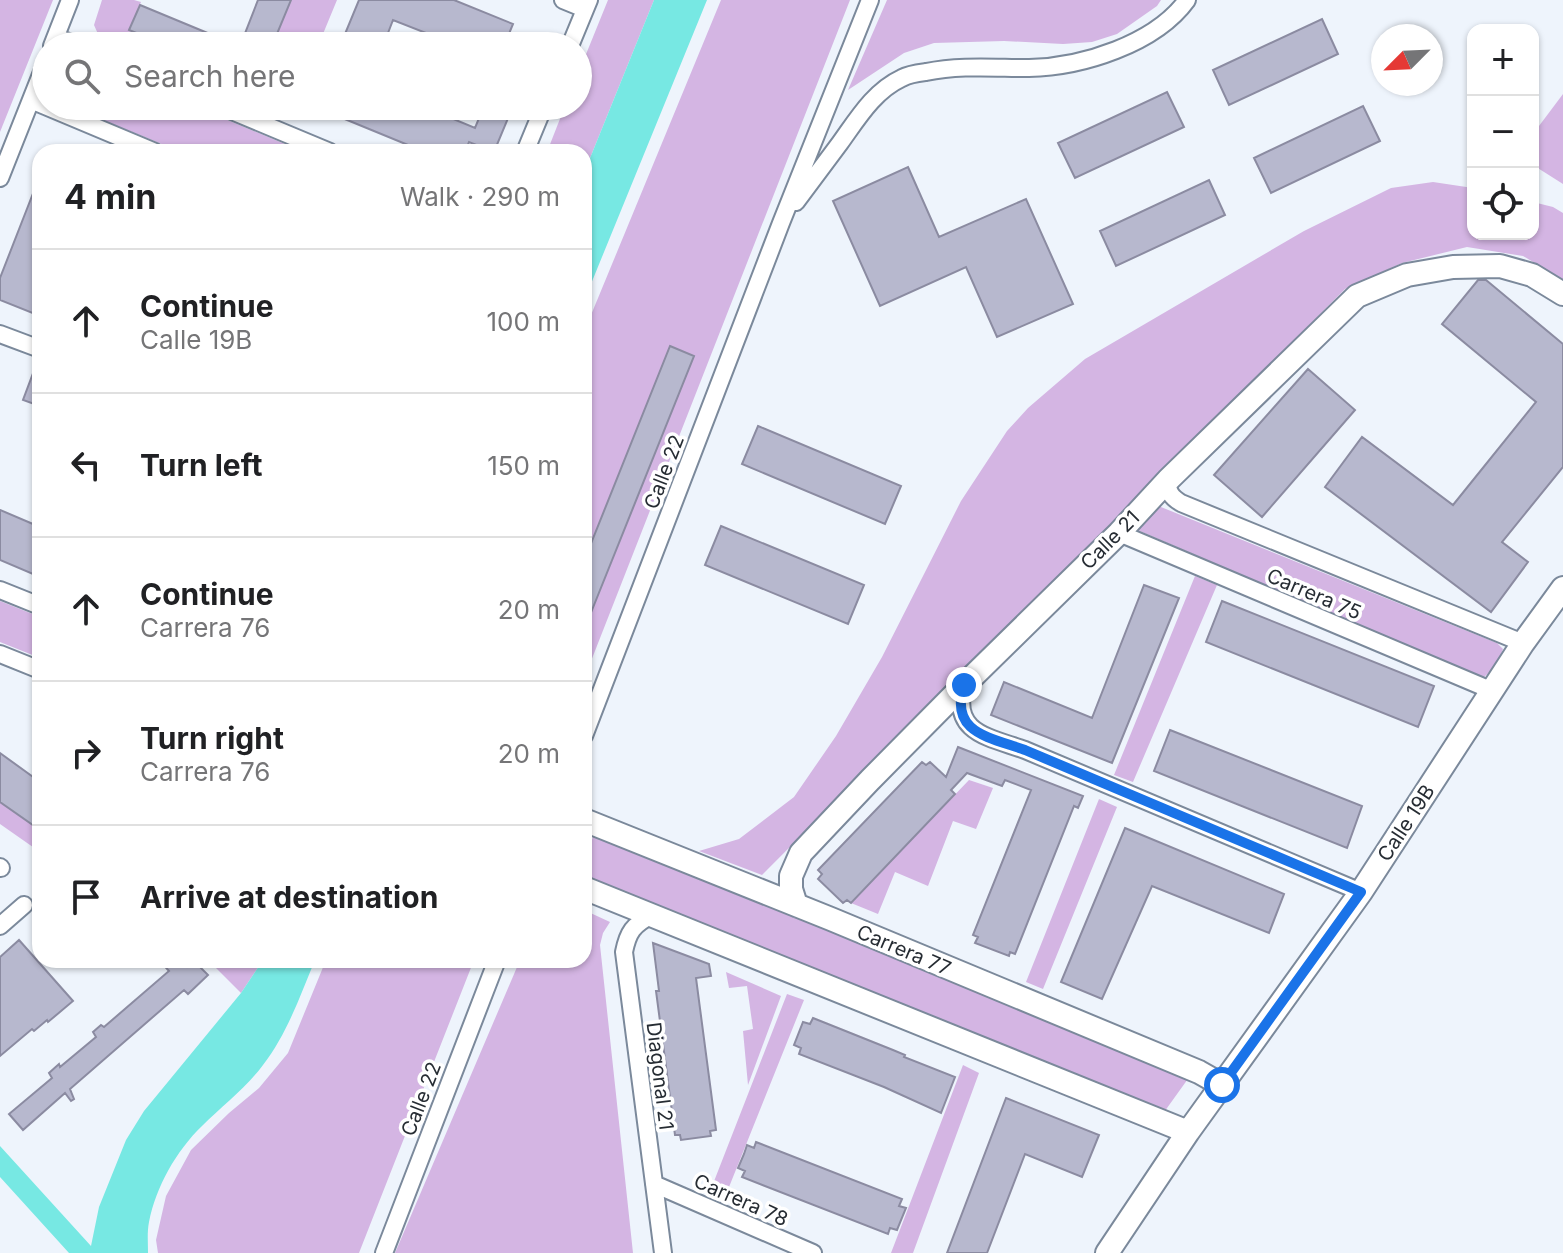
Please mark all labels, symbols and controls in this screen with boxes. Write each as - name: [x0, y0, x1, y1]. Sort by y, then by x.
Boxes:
- north arrow: [1371, 24, 1443, 96]
- map controls: [1467, 24, 1539, 240]
- button: +: [1467, 24, 1539, 96]
- search box: [32, 32, 592, 120]
- icon: search: [60, 54, 104, 98]
- text: Search here: [124, 58, 296, 94]
- button: −: [1467, 96, 1539, 168]
- button: locate: [1467, 168, 1539, 240]
- text: 4 min: [64, 176, 156, 217]
- text: Walk · 290 m: [400, 181, 560, 212]
- text: Continue: [140, 288, 274, 324]
- icon: ahead: [64, 299, 108, 343]
- text: 100 m: [487, 306, 560, 337]
- text: Calle 19B: [140, 324, 252, 355]
- street label: Calle 22: [639, 432, 689, 512]
- icon: left: [64, 443, 108, 487]
- text: Turn left: [140, 447, 262, 483]
- text: 150 m: [487, 450, 560, 481]
- street label: Calle 21: [1076, 506, 1144, 574]
- street label: Carrera 75: [1263, 563, 1365, 625]
- text: Continue: [140, 576, 274, 612]
- icon: ahead: [64, 587, 108, 631]
- text: 20 m: [498, 594, 560, 625]
- text: Carrera 76: [140, 612, 270, 643]
- route end: [946, 667, 982, 703]
- text: Turn right: [140, 720, 284, 756]
- icon: right: [64, 731, 108, 775]
- text: 20 m: [498, 738, 560, 769]
- text: Carrera 76: [140, 756, 270, 787]
- street label: Calle 19B: [1372, 780, 1440, 866]
- icon: arrive: [64, 875, 108, 919]
- text: Arrive at destination: [140, 879, 438, 915]
- street label: Carrera 77: [853, 919, 955, 981]
- street label: Diagonal 21: [641, 1021, 679, 1131]
- street label: Calle 22: [396, 1059, 446, 1139]
- route start: [1204, 1067, 1240, 1103]
- street label: Carrera 78: [690, 1169, 792, 1231]

